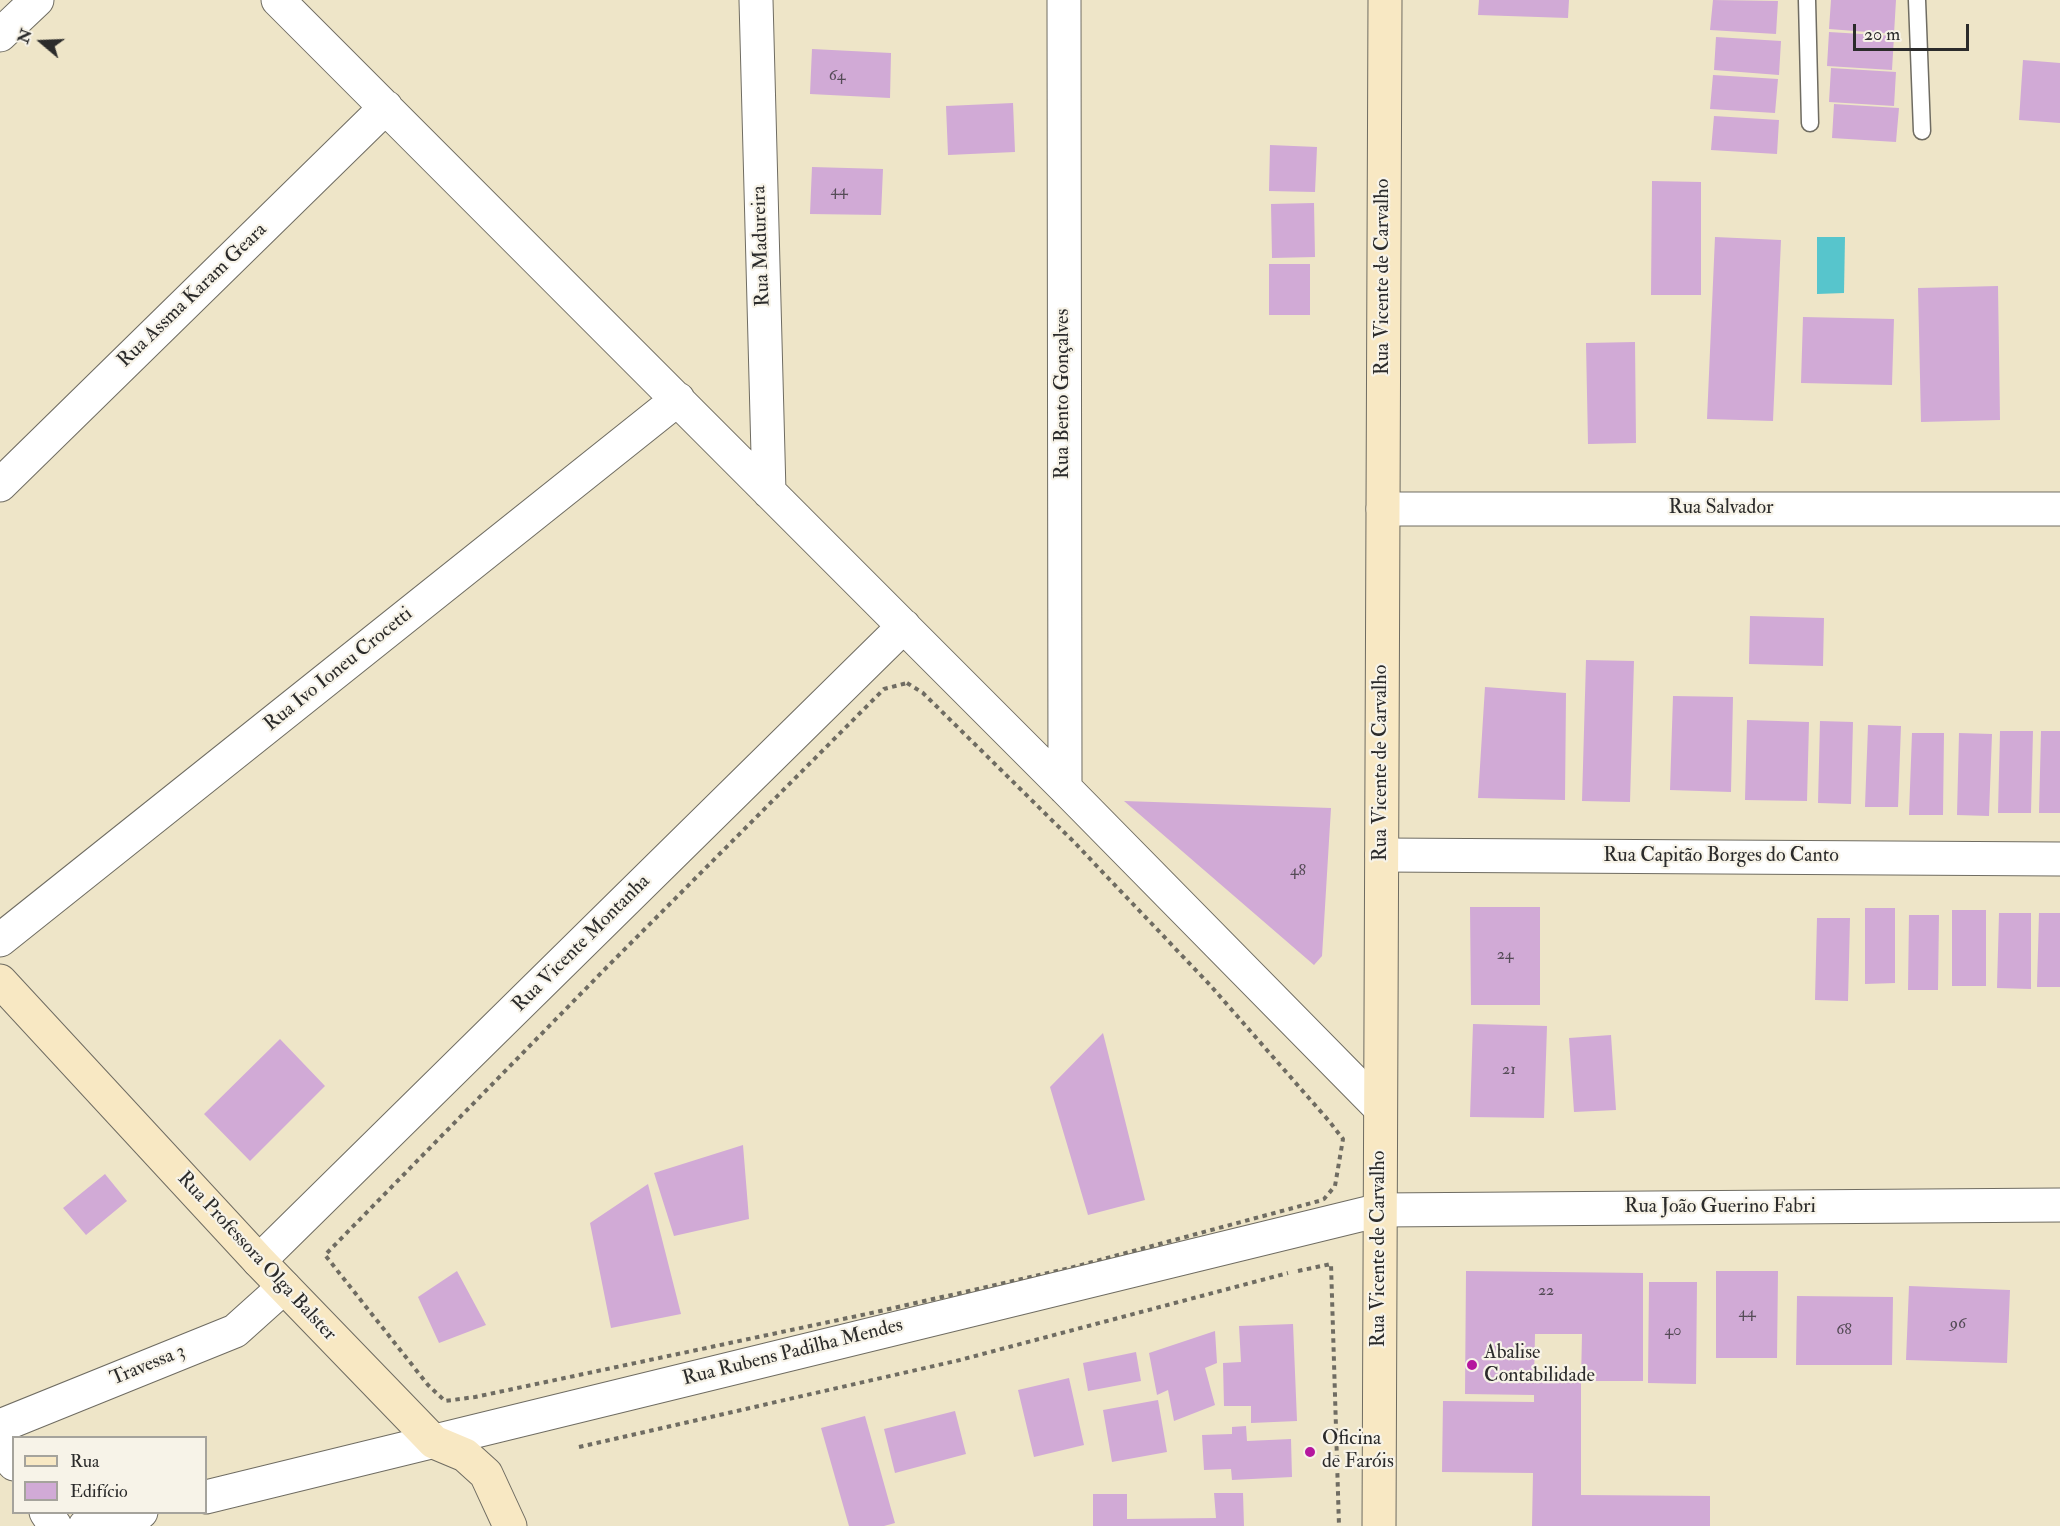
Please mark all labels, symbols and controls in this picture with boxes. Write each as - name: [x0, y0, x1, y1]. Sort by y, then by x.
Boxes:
- north arrow: [12, 12, 72, 72]
- scale bar: [1856, 12, 1972, 50]
- text: 20 m: [1864, 23, 1900, 46]
- text: N: [13, 26, 37, 46]
- house number: 64: [829, 67, 845, 87]
- street label: Rua Vicente de Carvalho: [1372, 179, 1396, 375]
- house number: 44: [830, 182, 848, 202]
- street label: Rua Madureira: [748, 185, 776, 307]
- street label: Rua Assma Karam Geara: [113, 219, 273, 373]
- street label: Rua Bento Gonçalves: [1052, 309, 1076, 479]
- street label: Rua Salvador: [1669, 497, 1773, 521]
- street label: Rua Ivo Ioneu Crocetti: [260, 603, 418, 737]
- street label: Rua Vicente de Carvalho: [1370, 665, 1394, 861]
- street label: Rua Capitão Borges do Canto: [1603, 845, 1839, 869]
- house number: 48: [1290, 862, 1306, 882]
- street label: Rua Vicente Montanha: [508, 870, 656, 1018]
- house number: 24: [1497, 946, 1513, 966]
- house number: 21: [1502, 1061, 1516, 1081]
- street label: Rua Vicente de Carvalho: [1368, 1151, 1392, 1347]
- street label: Rua Professora Olga Balster: [171, 1167, 341, 1347]
- street label: Rua João Guerino Fabri: [1624, 1196, 1816, 1220]
- house number: 22: [1538, 1282, 1554, 1302]
- house number: 44: [1738, 1304, 1756, 1324]
- street label: Rua Rubens Padilha Mendes: [680, 1314, 906, 1392]
- house number: 96: [1950, 1315, 1966, 1335]
- house number: 68: [1836, 1321, 1852, 1341]
- house number: 40: [1665, 1322, 1681, 1342]
- street label: Travessa 3: [107, 1340, 189, 1392]
- place label: Abalise Contabilidade: [1484, 1342, 1595, 1389]
- marker: Abalise Contabilidade: [1465, 1358, 1479, 1372]
- place label: Oficina de Faróis: [1322, 1428, 1394, 1475]
- legend: [12, 1436, 207, 1514]
- marker: Oficina de Faróis: [1303, 1445, 1317, 1459]
- text: Rua: [70, 1450, 99, 1473]
- text: Edifício: [70, 1480, 128, 1503]

